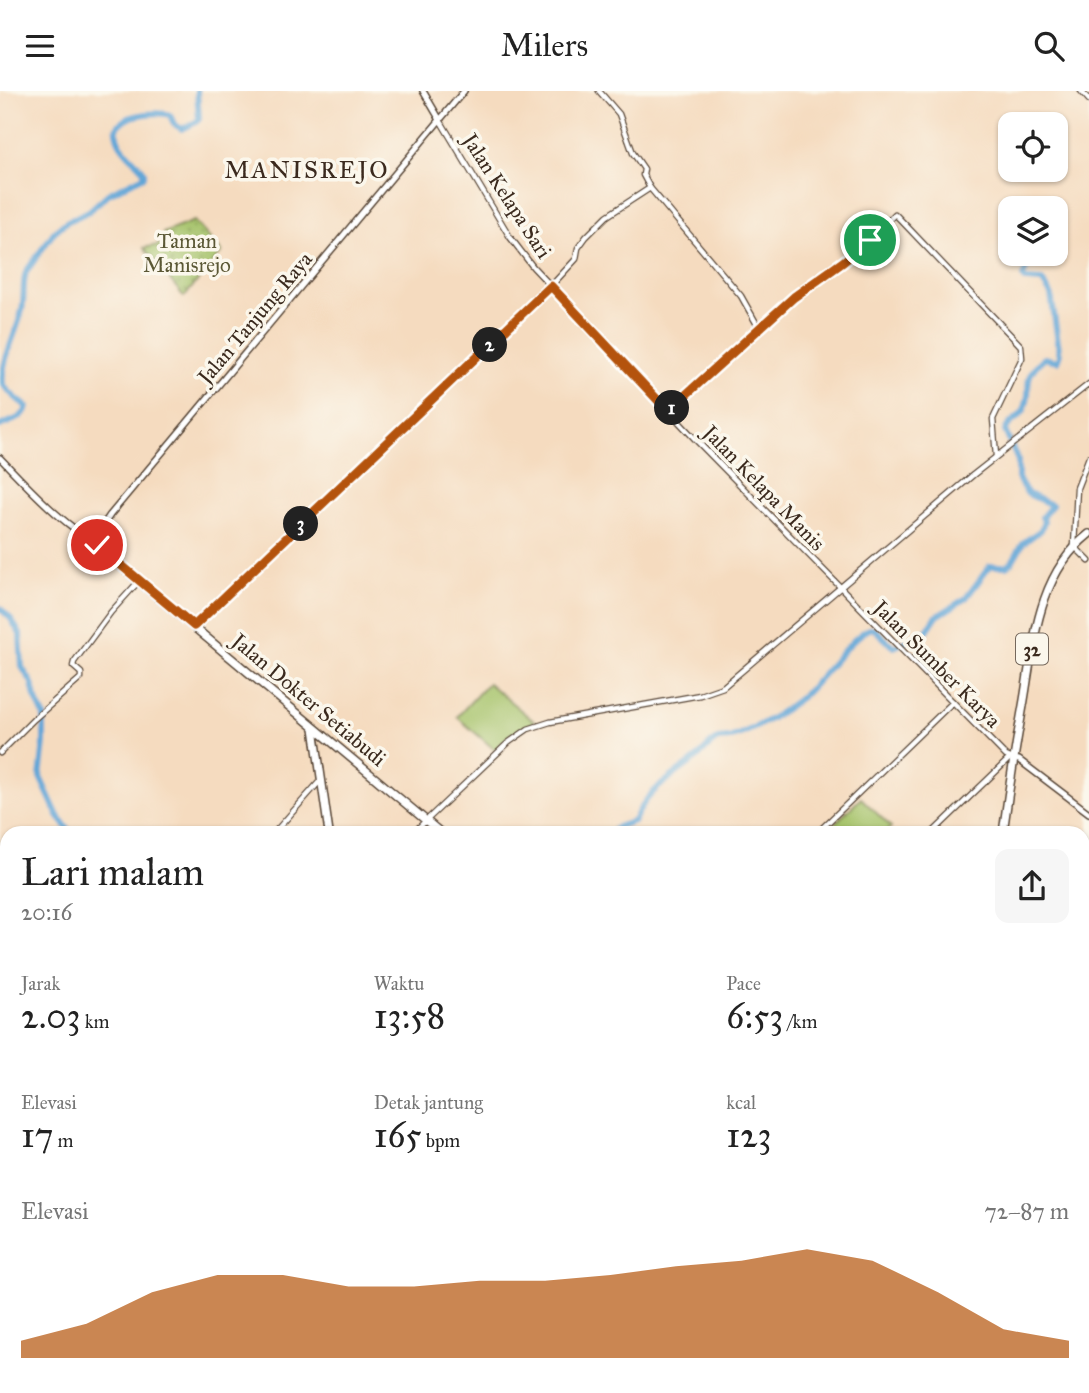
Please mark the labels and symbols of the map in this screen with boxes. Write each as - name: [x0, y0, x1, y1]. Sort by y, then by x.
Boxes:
- street label: Jalan Kelapa Sari: [456, 127, 557, 264]
- district label: MANISREJO: [225, 155, 389, 185]
- pin: [840, 210, 900, 270]
- park label: Taman Manisrejo: [143, 228, 231, 278]
- street label: Jalan Tanjung Raya: [191, 246, 318, 391]
- pin: 2: [472, 327, 508, 363]
- pin: 1: [654, 391, 690, 425]
- street label: Jalan Kelapa Manis: [696, 418, 830, 556]
- pin: 3: [284, 507, 318, 541]
- pin: [67, 515, 127, 575]
- street label: Jalan Sumber Karya: [866, 593, 1006, 733]
- street label: Jalan Dokter Setiabudi: [225, 627, 392, 772]
- road number: 32: [1016, 633, 1048, 664]

